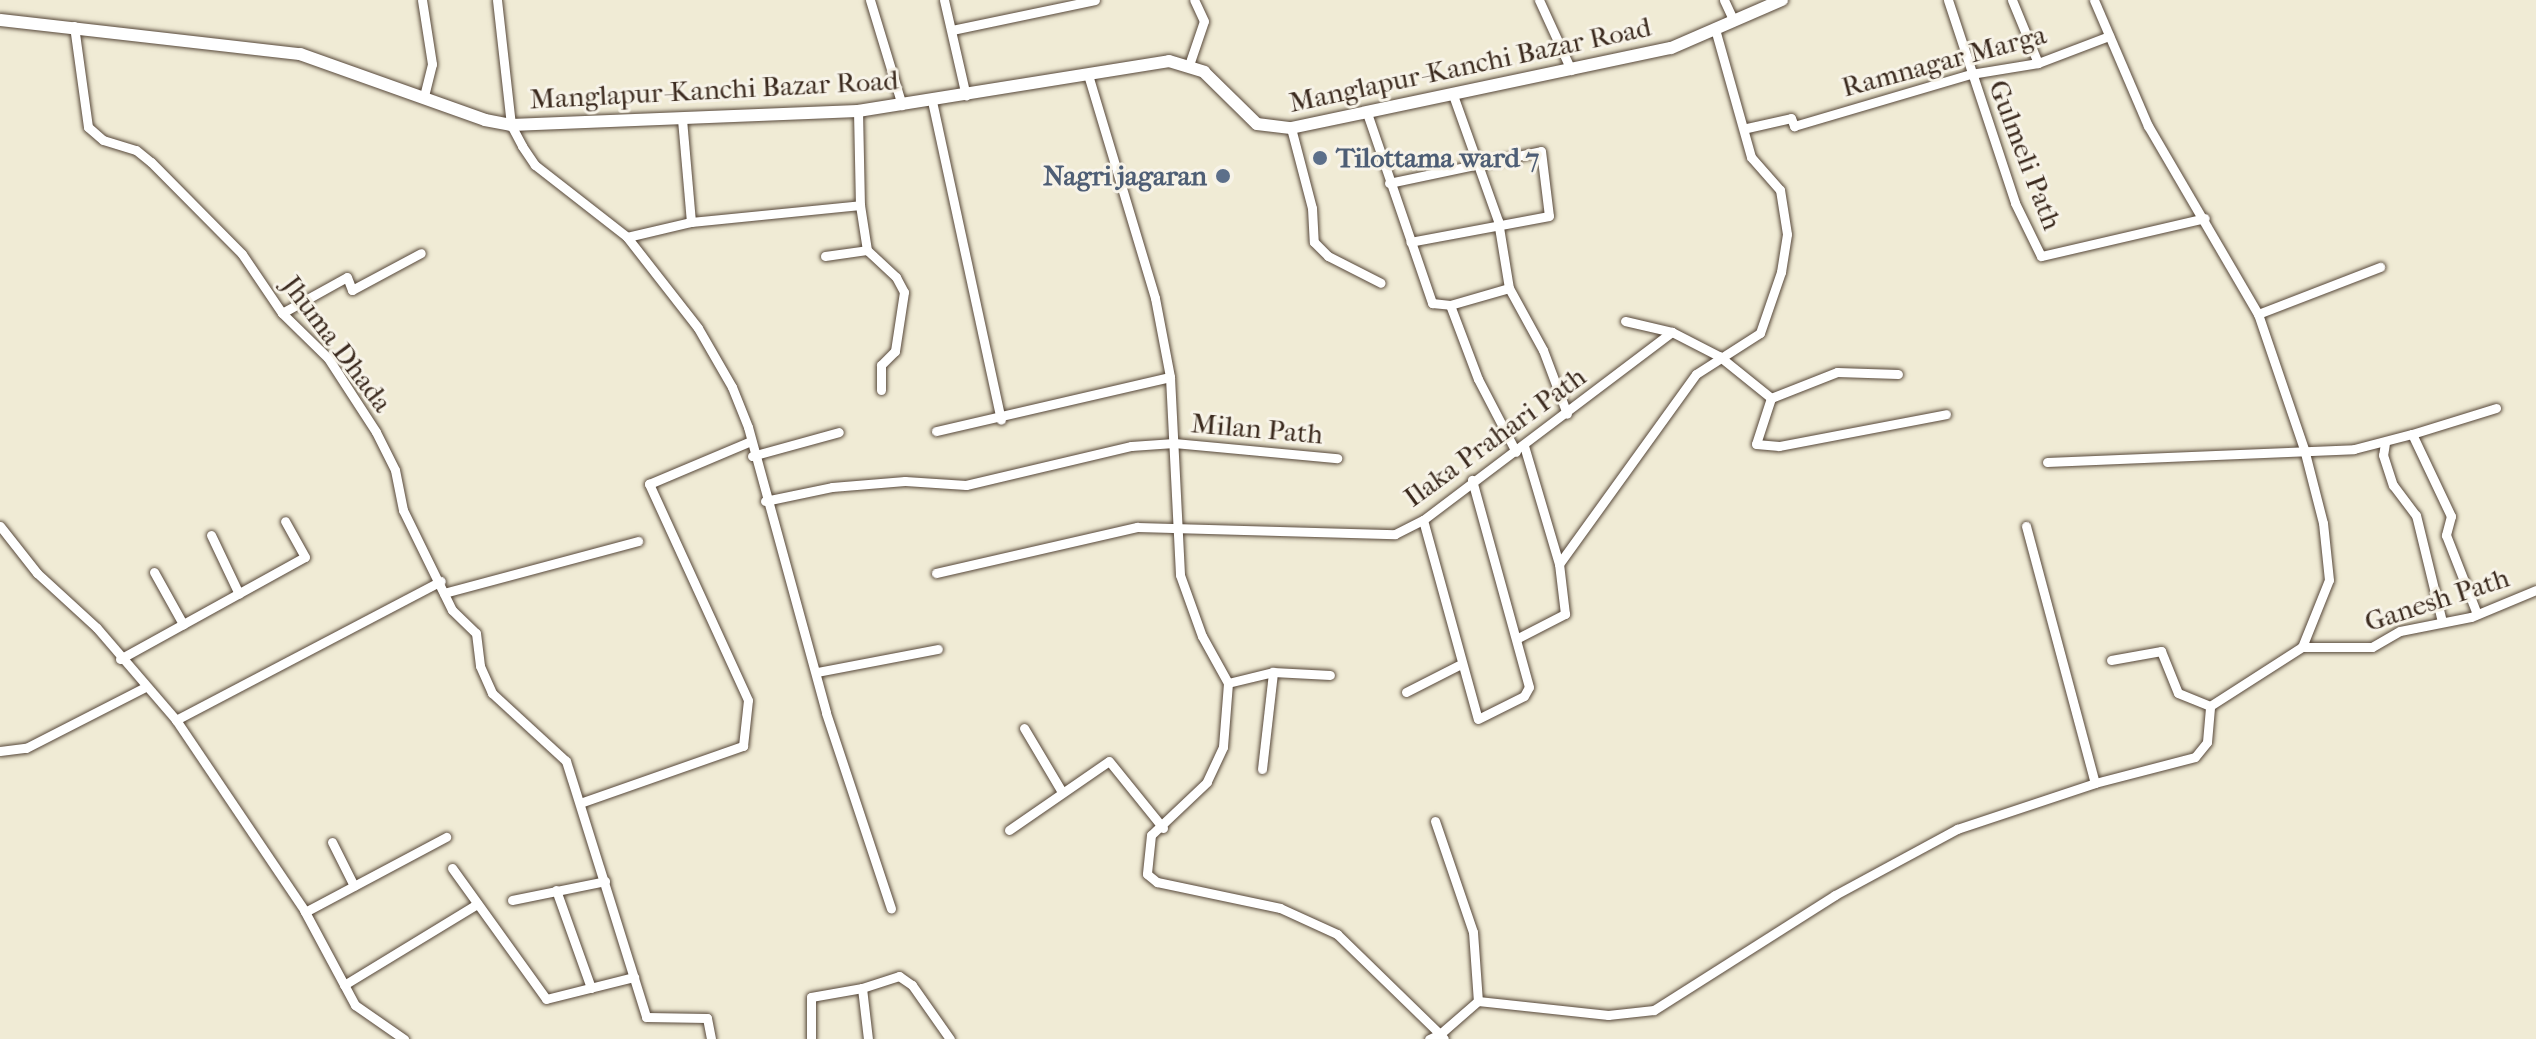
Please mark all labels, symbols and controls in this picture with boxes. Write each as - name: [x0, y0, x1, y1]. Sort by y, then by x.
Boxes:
- street label: Manglapur-Kanchi Bazar Road: [1286, 10, 1654, 120]
- street label: Ramnagar Marga: [1838, 18, 2050, 104]
- street label: Manglapur-Kanchi Bazar Road: [529, 64, 899, 116]
- street label: Gulmeli Path: [1981, 75, 2069, 235]
- place label: Tilottama ward 7: [1336, 141, 1539, 175]
- marker: Tilottama ward 7: [1311, 149, 1329, 167]
- place label: Nagri jagaran: [1043, 159, 1207, 193]
- marker: Nagri jagaran: [1214, 167, 1232, 185]
- street label: Jhuma Dhada: [275, 269, 399, 419]
- street label: Ilaka Prahari Path: [1397, 360, 1593, 514]
- street label: Milan Path: [1190, 407, 1324, 451]
- street label: Ganesh Path: [2360, 561, 2514, 639]

